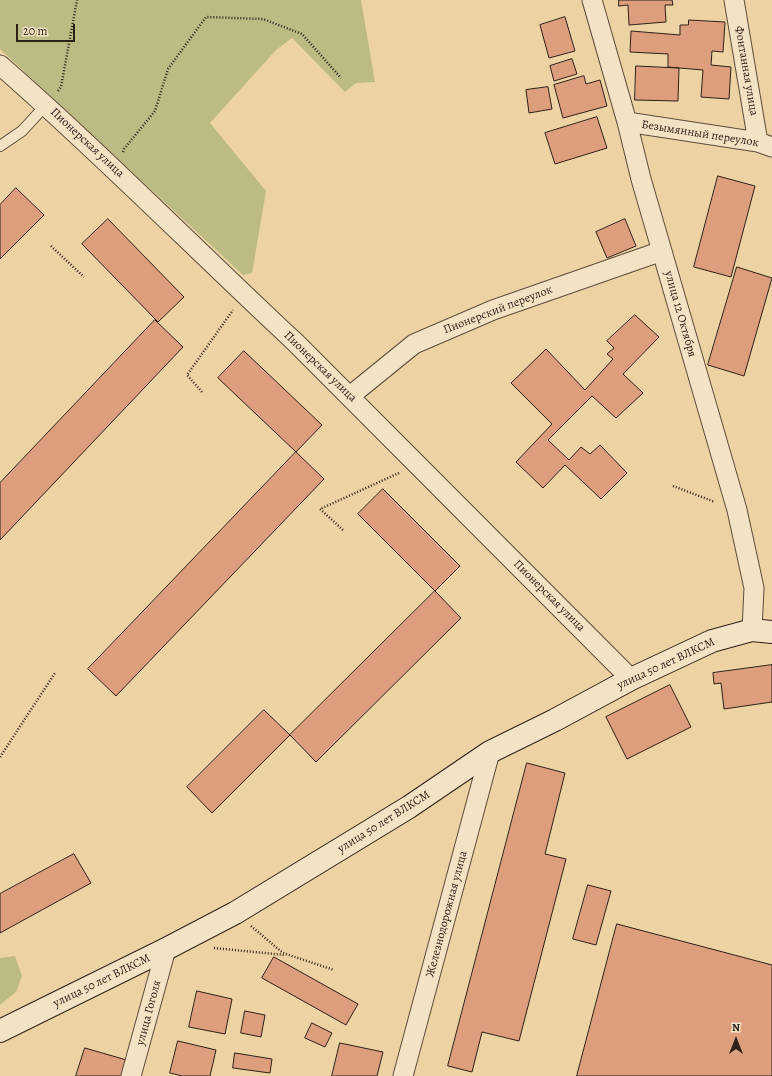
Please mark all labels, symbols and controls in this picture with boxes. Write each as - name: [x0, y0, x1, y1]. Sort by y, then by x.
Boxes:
- scale bar: [18, 16, 77, 42]
- text: 20 m: [23, 23, 47, 39]
- street label: Фонтанная улица: [731, 25, 761, 117]
- street label: Пионерская улица: [47, 105, 127, 181]
- street label: Безымянный переулок: [640, 118, 760, 150]
- street label: улица 12 Октября: [661, 269, 699, 359]
- street label: Пионерский переулок: [441, 283, 555, 337]
- street label: Пионерская улица: [281, 329, 359, 405]
- street label: Пионерская улица: [510, 557, 588, 635]
- street label: улица 50 лет ВЛКСМ: [615, 635, 717, 693]
- street label: улица 50 лет ВЛКСМ: [335, 788, 433, 856]
- street label: Железнодорожная улица: [423, 849, 471, 979]
- street label: улица 50 лет ВЛКСМ: [51, 951, 153, 1011]
- street label: улица Гоголя: [133, 979, 165, 1047]
- north arrow: [716, 1020, 756, 1060]
- text: N: [732, 1020, 740, 1035]

